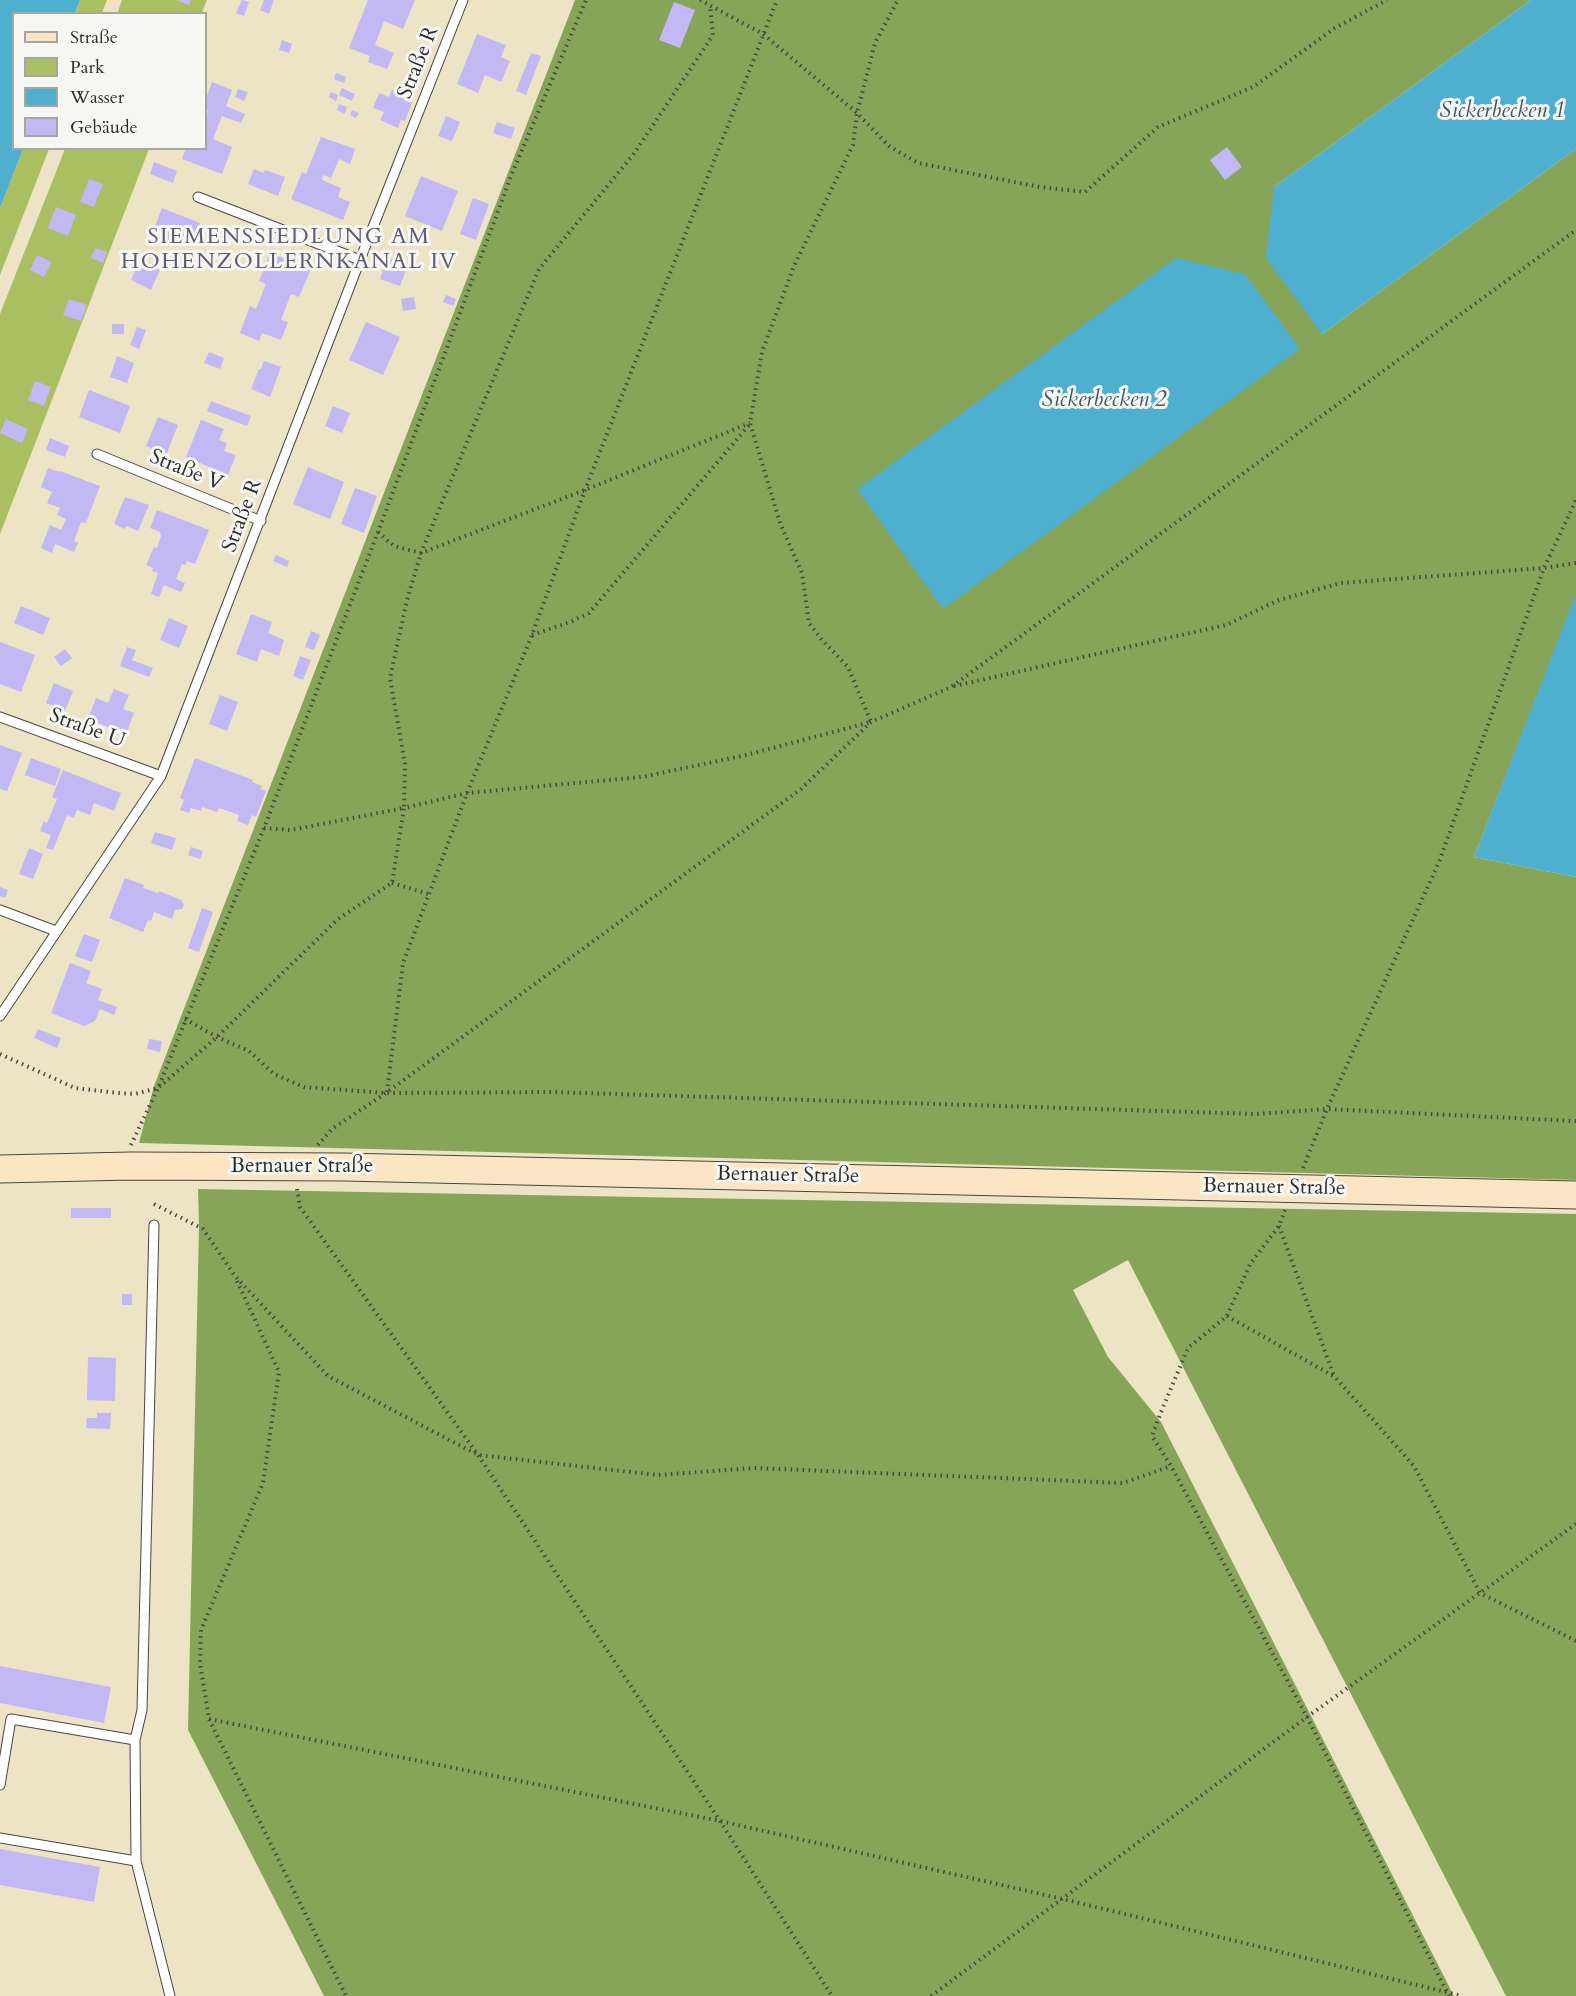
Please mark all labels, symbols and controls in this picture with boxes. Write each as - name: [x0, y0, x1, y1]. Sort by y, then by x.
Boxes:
- legend: [12, 12, 207, 150]
- street label: Straße R: [393, 23, 445, 103]
- text: Straße: [70, 25, 118, 50]
- text: Park: [70, 55, 105, 80]
- text: Wasser: [70, 85, 124, 110]
- water label: Sickerbecken 1: [1440, 99, 1564, 125]
- text: Gebäude: [70, 115, 138, 140]
- district label: SIEMENSSIEDLUNG AM HOHENZOLLERNKANAL IV: [121, 225, 457, 276]
- water label: Sickerbecken 2: [1042, 388, 1166, 414]
- street label: Straße V: [146, 445, 226, 497]
- street label: Straße R: [218, 476, 268, 556]
- street label: Straße U: [46, 704, 128, 754]
- street label: Bernauer Straße: [231, 1154, 373, 1180]
- street label: Bernauer Straße: [716, 1162, 860, 1190]
- street label: Bernauer Straße: [1202, 1174, 1346, 1202]

